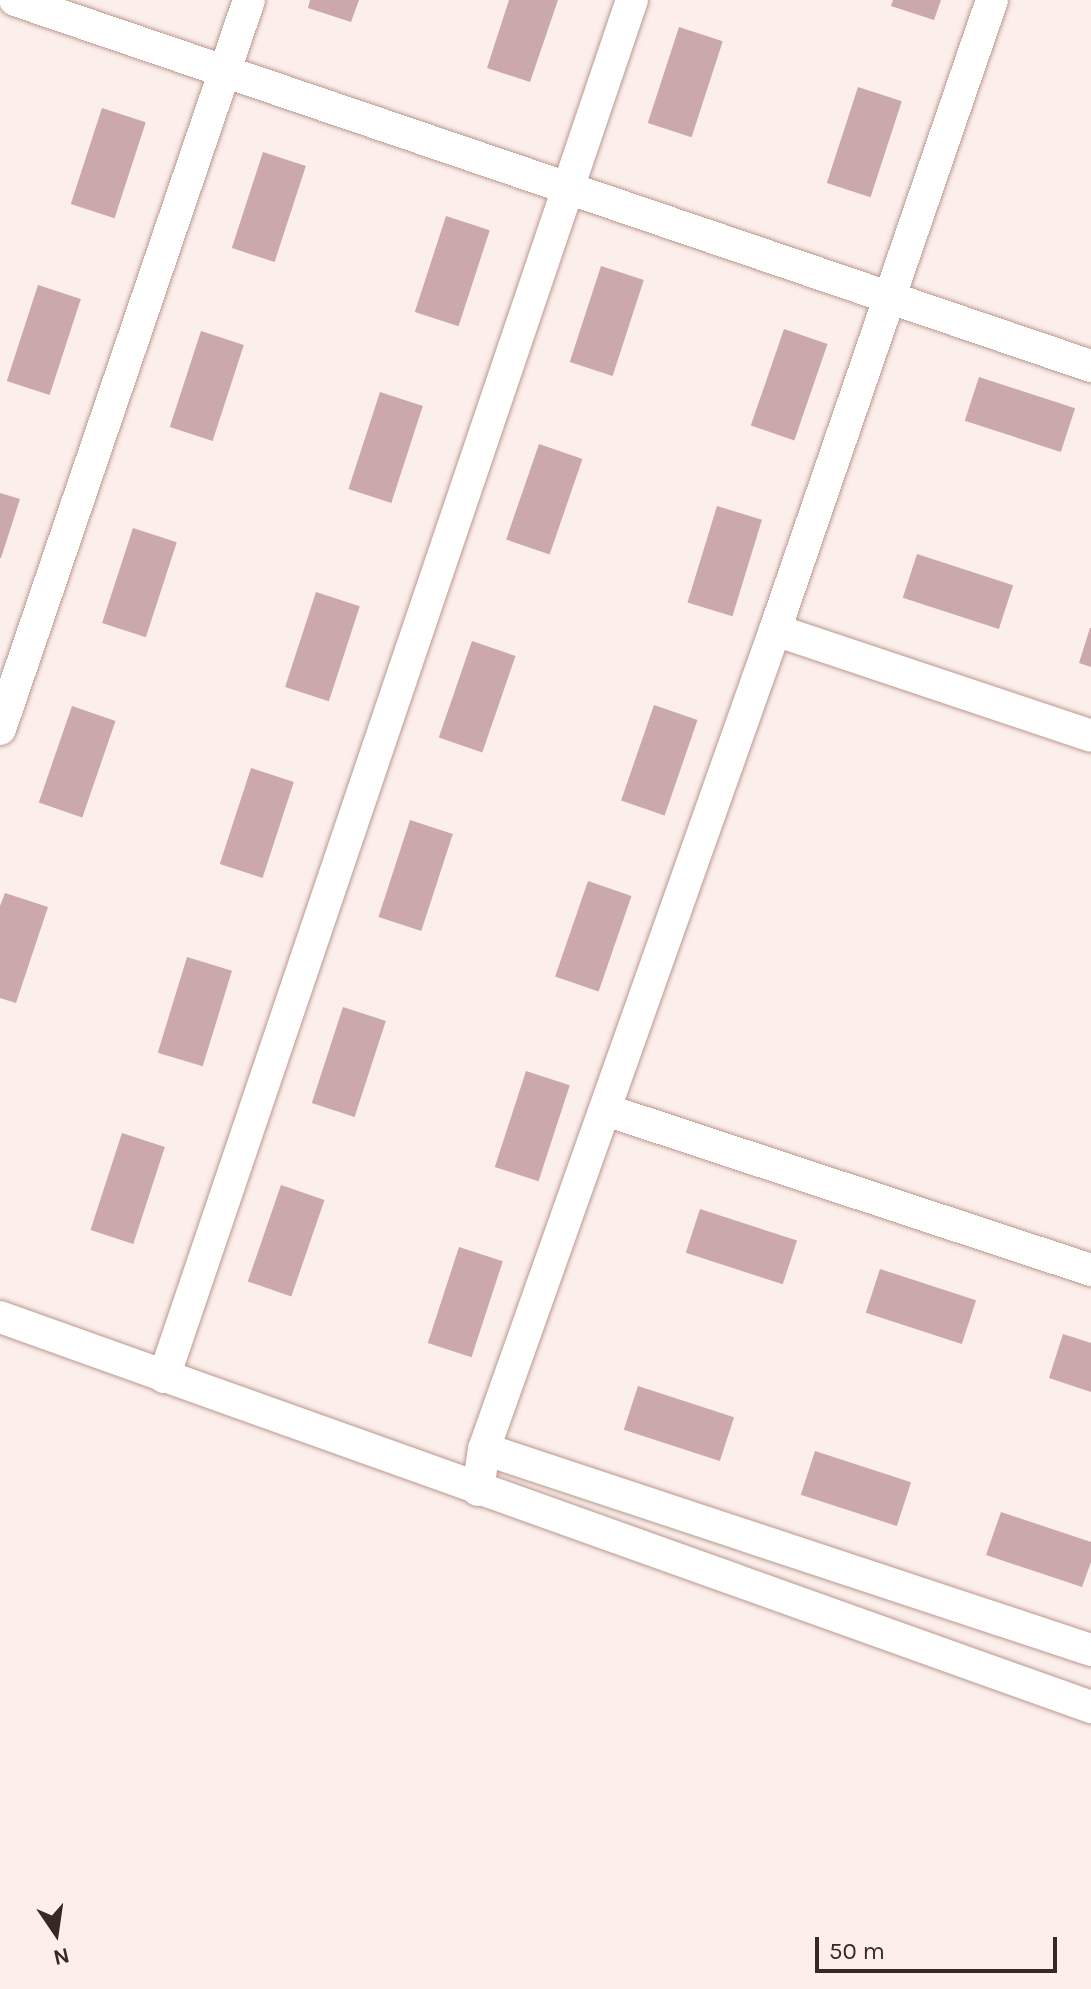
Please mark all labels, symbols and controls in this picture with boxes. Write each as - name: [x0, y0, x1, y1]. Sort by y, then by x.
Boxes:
- north arrow: [16, 1893, 96, 1973]
- scale bar: [819, 1921, 1061, 1971]
- text: 50 m: [829, 1937, 885, 1965]
- text: N: [51, 1942, 72, 1971]

